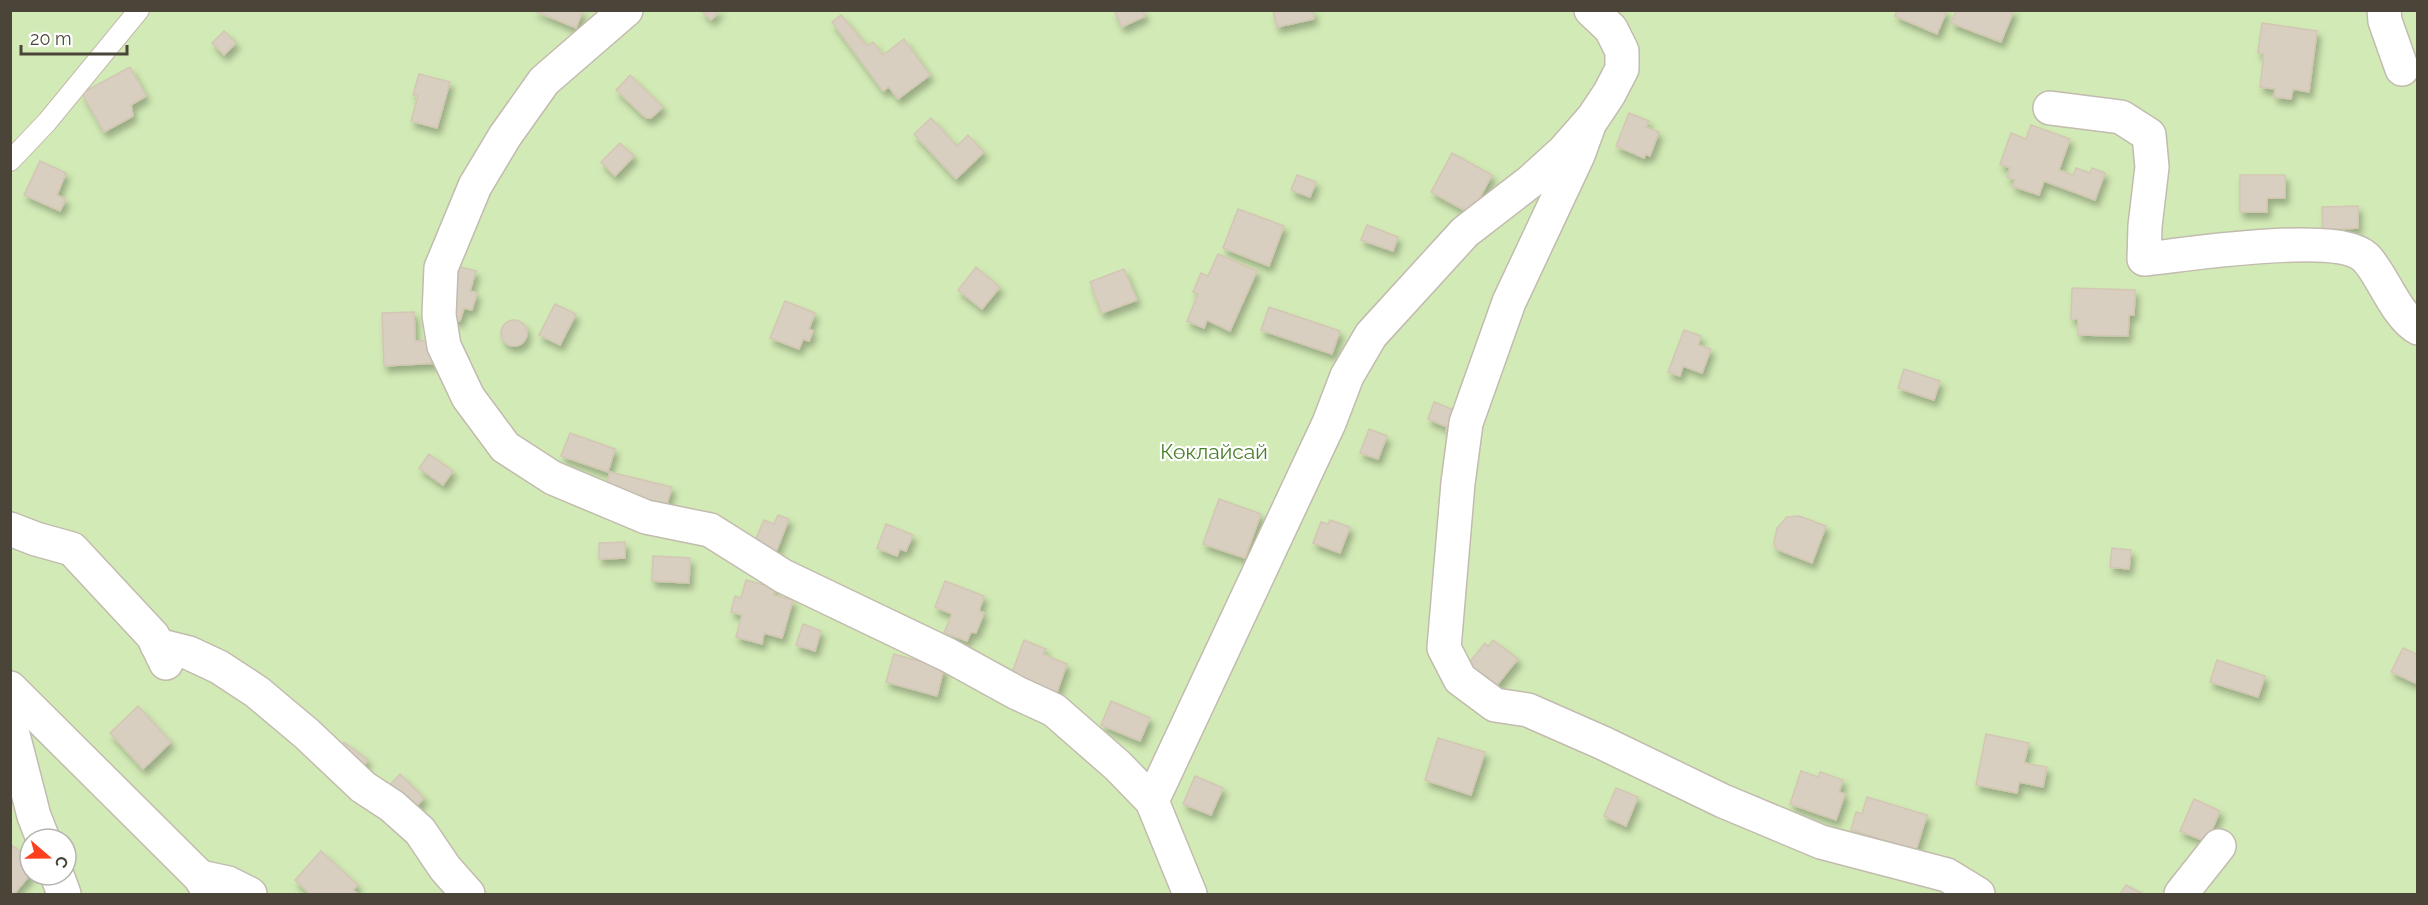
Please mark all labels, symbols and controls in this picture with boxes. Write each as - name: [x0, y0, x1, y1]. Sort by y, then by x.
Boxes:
- scale bar: [21, 18, 128, 56]
- text: 20 m: [30, 28, 72, 49]
- park label: Көклайсай: [1160, 439, 1268, 464]
- north arrow: [18, 827, 78, 887]
- text: С: [51, 854, 72, 870]

